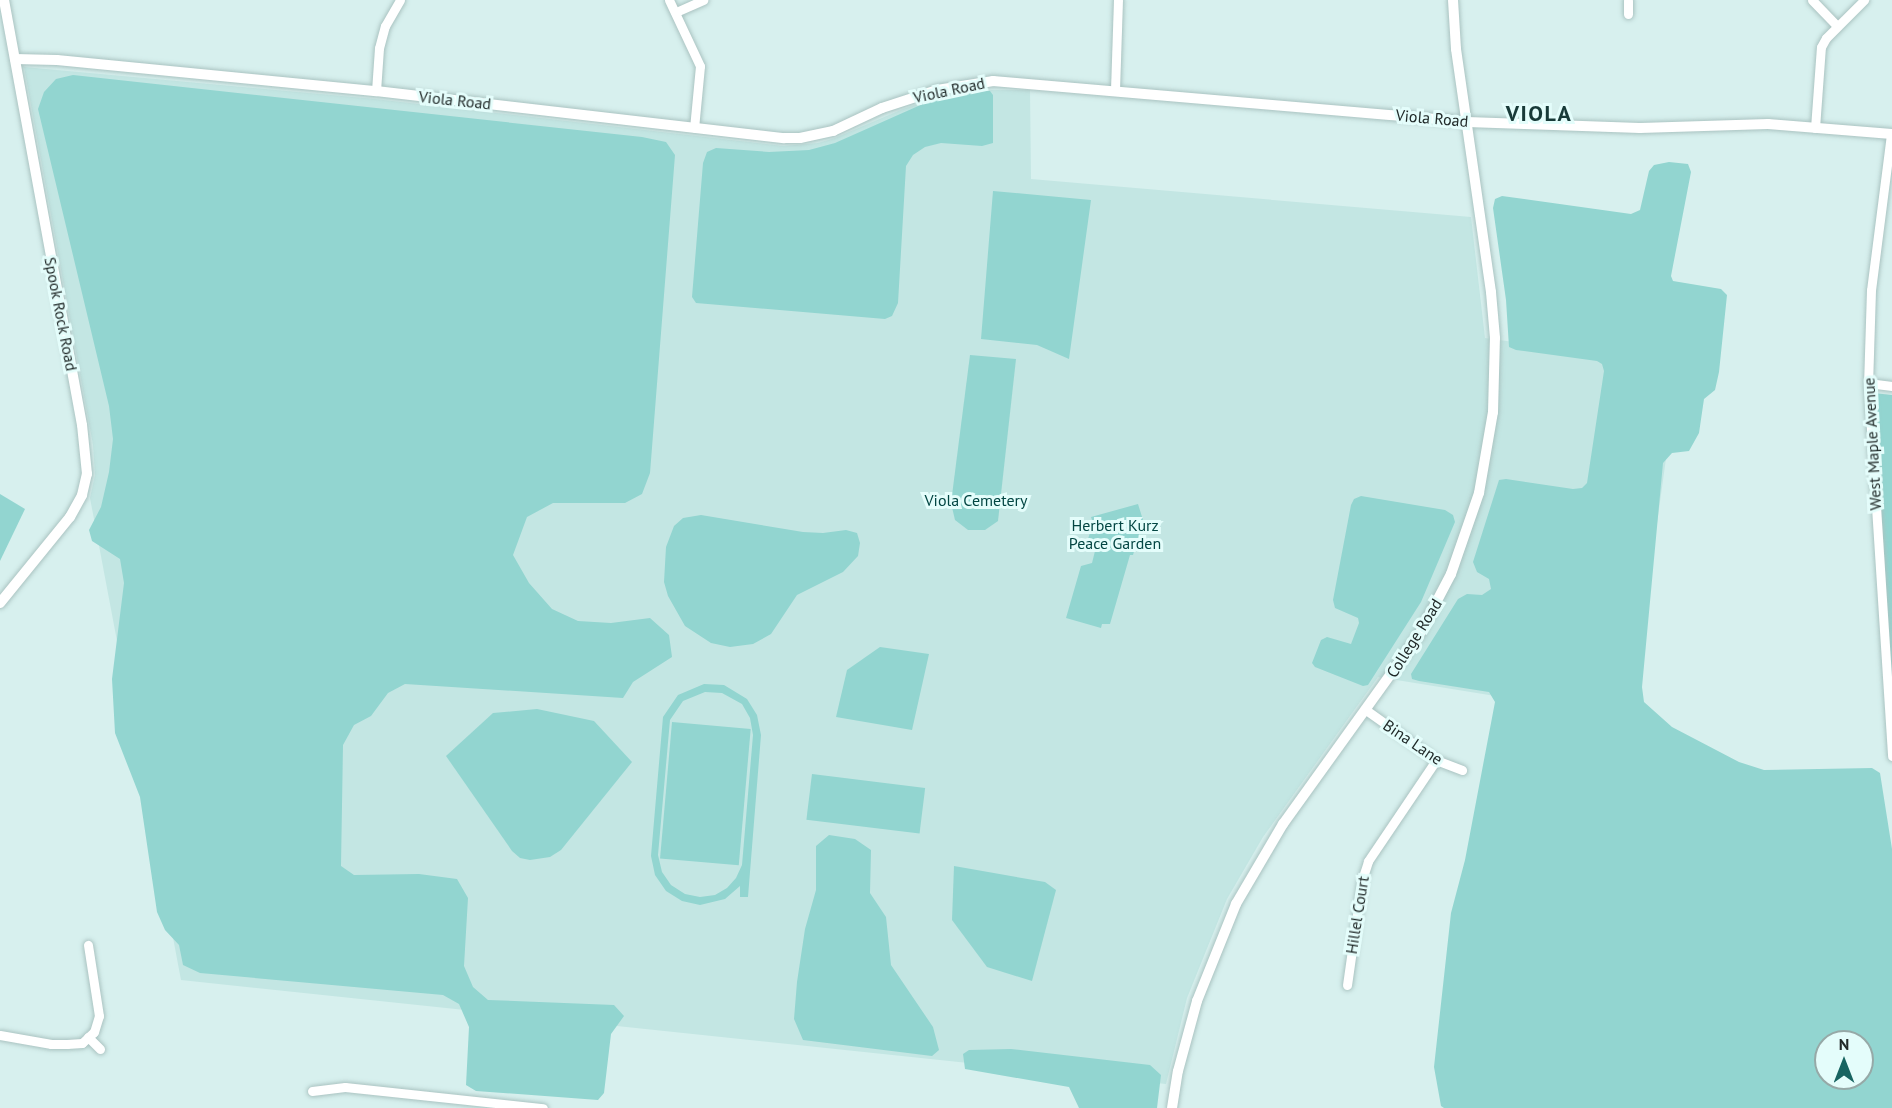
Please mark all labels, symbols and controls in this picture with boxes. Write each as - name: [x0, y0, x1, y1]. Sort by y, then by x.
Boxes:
- street label: Viola Road: [911, 73, 987, 107]
- street label: Viola Road: [418, 87, 492, 113]
- district label: VIOLA: [1506, 101, 1572, 127]
- street label: Viola Road: [1395, 105, 1469, 131]
- street label: Spook Rock Road: [40, 255, 82, 373]
- street label: West Maple Avenue: [1859, 377, 1885, 511]
- park label: Viola Cemetery: [925, 490, 1027, 510]
- park label: Herbert Kurz Peace Garden: [1069, 515, 1161, 553]
- street label: College Road: [1382, 595, 1446, 681]
- street label: Bina Lane: [1380, 715, 1446, 769]
- street label: Hillel Court: [1341, 875, 1373, 955]
- north arrow: [1814, 1030, 1874, 1090]
- text: N: [1839, 1034, 1849, 1054]

